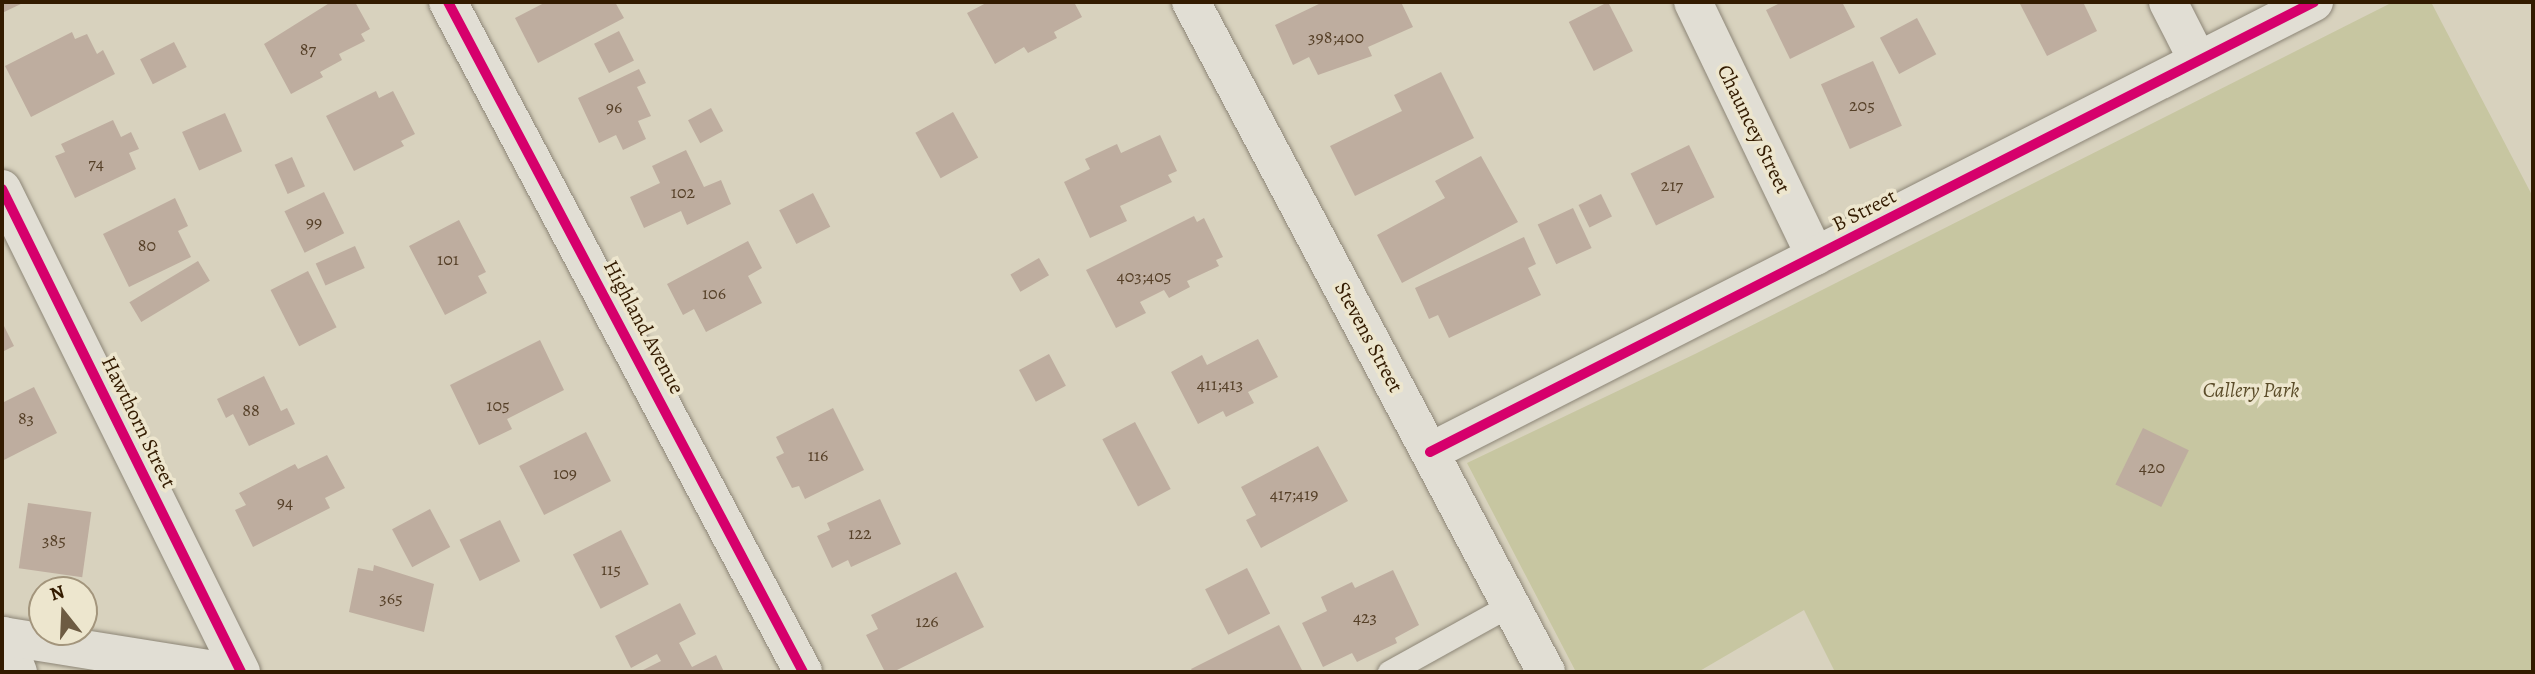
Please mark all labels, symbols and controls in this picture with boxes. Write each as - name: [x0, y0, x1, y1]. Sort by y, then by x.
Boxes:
- house number: 398;400: [1308, 26, 1364, 48]
- house number: 87: [300, 38, 316, 60]
- street label: Chauncey Street: [1712, 60, 1796, 198]
- house number: 205: [1849, 94, 1875, 116]
- house number: 96: [606, 96, 622, 118]
- house number: 74: [88, 152, 104, 174]
- house number: 217: [1661, 174, 1683, 196]
- house number: 102: [671, 181, 695, 203]
- street label: B Street: [1828, 183, 1900, 237]
- house number: 99: [306, 211, 322, 233]
- house number: 80: [138, 234, 156, 256]
- house number: 101: [437, 248, 459, 270]
- street label: Highland Avenue: [598, 256, 690, 398]
- house number: 403;405: [1116, 265, 1172, 287]
- street label: Stevens Street: [1329, 277, 1409, 397]
- house number: 106: [702, 282, 726, 304]
- street label: Hawthorn Street: [96, 352, 182, 492]
- house number: 411;413: [1197, 373, 1243, 395]
- park label: Callery Park: [2203, 377, 2299, 403]
- house number: 105: [486, 394, 510, 416]
- house number: 88: [242, 399, 260, 421]
- house number: 83: [18, 407, 34, 429]
- house number: 116: [808, 444, 828, 466]
- house number: 420: [2139, 456, 2165, 478]
- house number: 109: [553, 462, 577, 484]
- house number: 417;419: [1270, 483, 1318, 505]
- house number: 94: [277, 491, 293, 513]
- house number: 122: [848, 522, 872, 544]
- house number: 385: [42, 529, 66, 551]
- house number: 115: [601, 558, 621, 580]
- north arrow: [28, 576, 98, 646]
- text: N: [47, 578, 68, 607]
- house number: 365: [379, 587, 403, 609]
- house number: 423: [1353, 606, 1377, 628]
- house number: 126: [915, 610, 939, 632]

